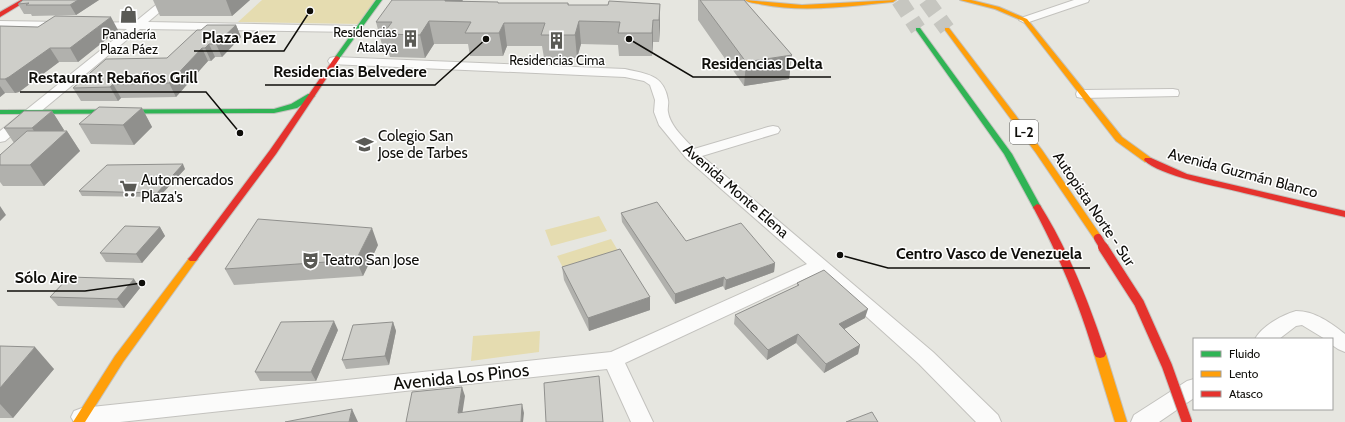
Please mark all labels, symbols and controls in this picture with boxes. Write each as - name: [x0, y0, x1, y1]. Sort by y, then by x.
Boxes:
- shop icon: Panadería Plaza Páez: [119, 5, 139, 25]
- callout: Plaza Páez: [194, 23, 284, 51]
- place label: Residencias Atalaya: [333, 24, 398, 55]
- place label: Panadería Plaza Páez: [100, 26, 158, 57]
- text: Plaza Páez: [202, 28, 276, 47]
- building icon: Residencias Atalaya: [400, 29, 420, 49]
- building icon: Residencias Cima: [547, 31, 567, 51]
- callout: Residencias Delta: [693, 49, 831, 77]
- place label: Residencias Cima: [509, 52, 606, 68]
- text: Residencias Delta: [701, 54, 823, 73]
- callout: Residencias Belvedere: [265, 57, 435, 85]
- text: Residencias Belvedere: [273, 62, 427, 81]
- callout: Restaurant Rebaños Grill: [20, 64, 206, 92]
- text: Restaurant Rebaños Grill: [28, 68, 198, 87]
- road number: L-2: [1010, 120, 1038, 144]
- place label: Colegio San Jose de Tarbes: [377, 127, 468, 162]
- school or university icon: Colegio San Jose de Tarbes: [355, 135, 375, 155]
- street label: Avenida Monte Elena: [680, 140, 793, 242]
- street label: Avenida Guzmán Blanco: [1166, 144, 1320, 202]
- street label: Autopista Norte - Sur: [1049, 148, 1139, 270]
- place label: Automercados Plaza's: [141, 171, 233, 206]
- supermarket icon: Automercados Plaza's: [118, 179, 138, 199]
- callout: Centro Vasco de Venezuela: [888, 240, 1090, 268]
- text: Centro Vasco de Venezuela: [896, 244, 1082, 263]
- theatre icon: Teatro San Jose: [300, 250, 320, 270]
- place label: Teatro San Jose: [323, 251, 420, 269]
- callout: Sólo Aire: [7, 263, 85, 291]
- text: Sólo Aire: [15, 268, 77, 287]
- legend: [1193, 338, 1333, 410]
- text: Fluido: [1229, 346, 1261, 361]
- street label: Avenida Los Pinos: [392, 359, 530, 395]
- text: Lento: [1229, 366, 1259, 381]
- text: Atasco: [1229, 386, 1263, 401]

